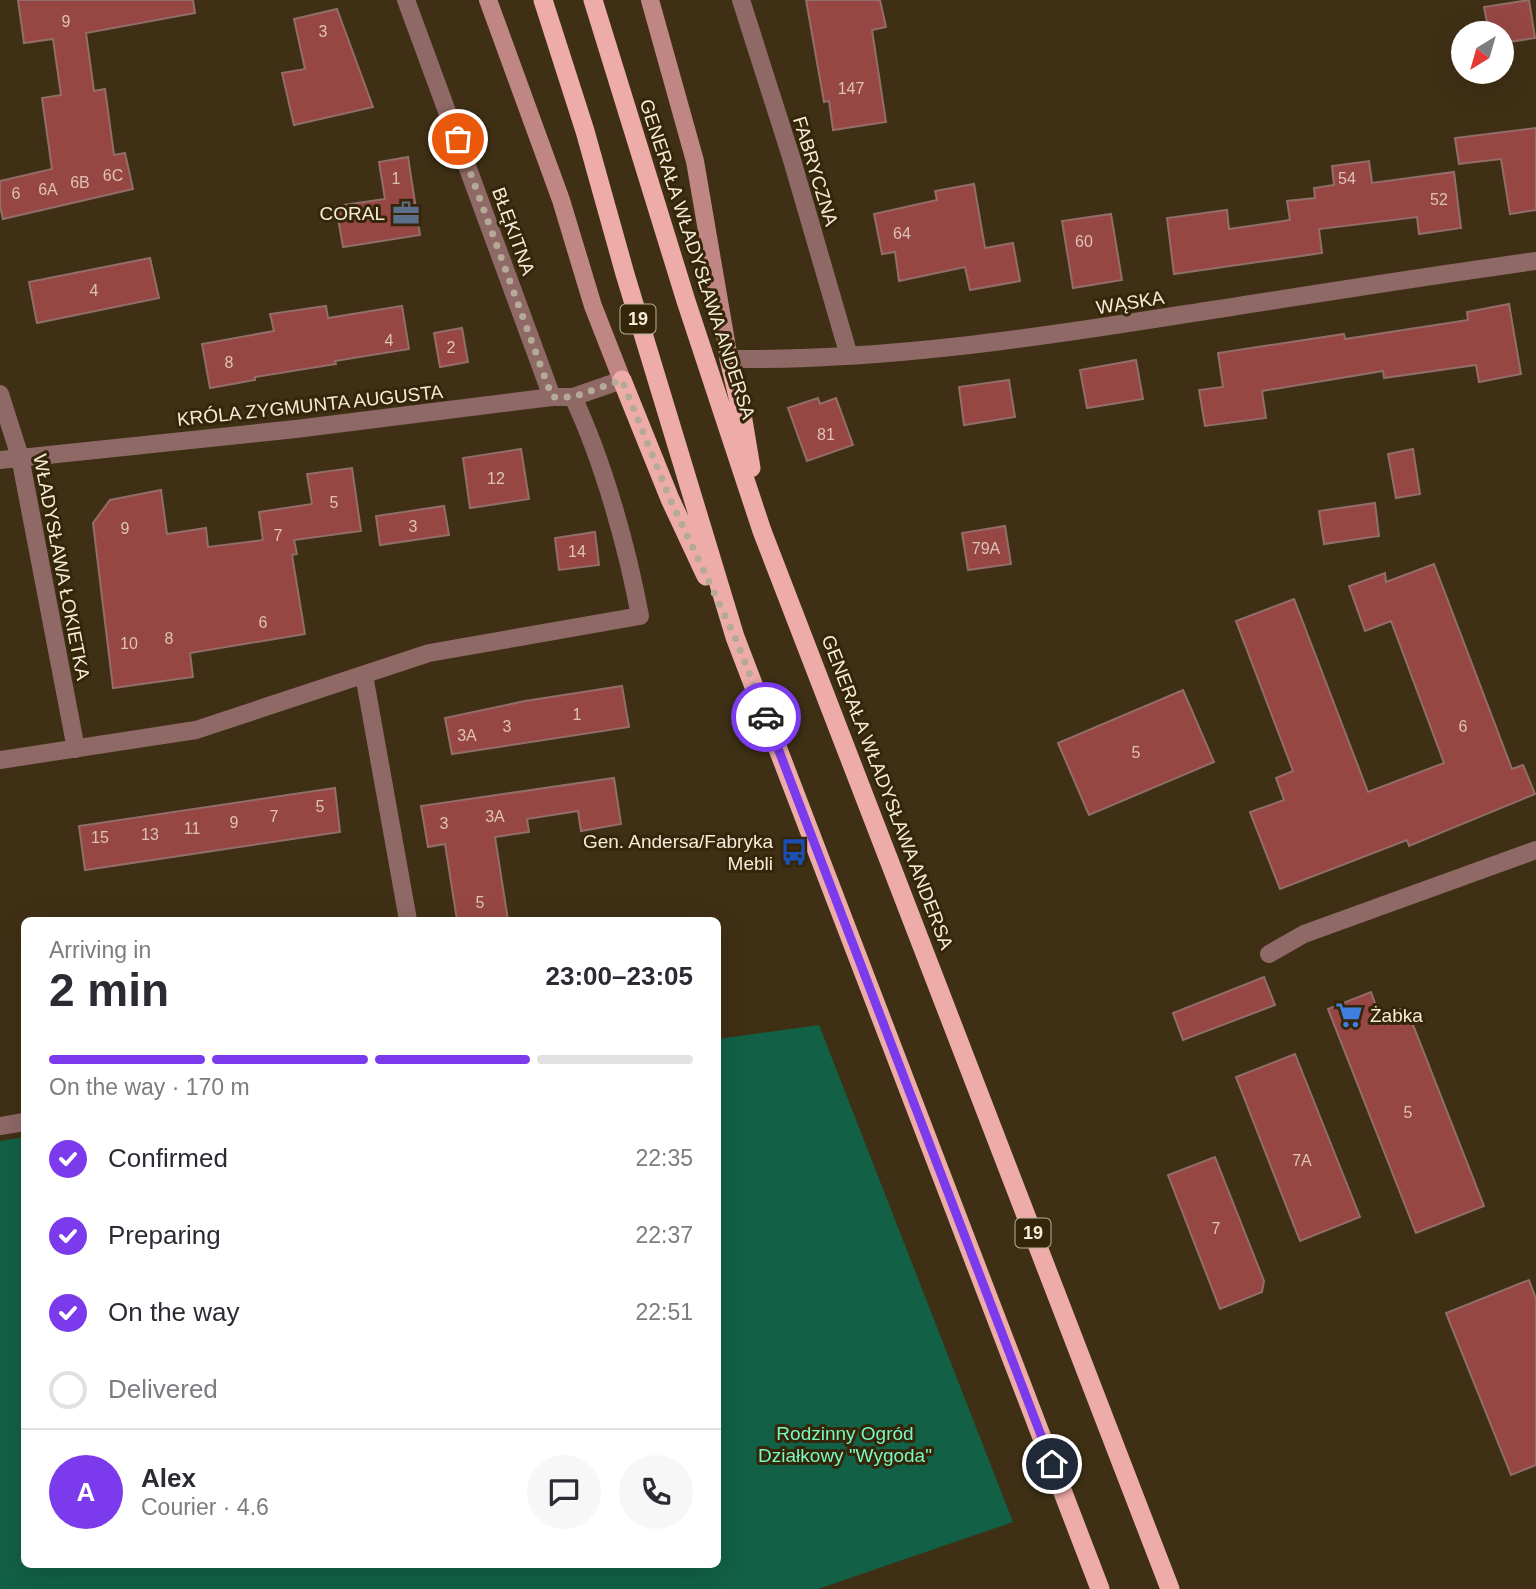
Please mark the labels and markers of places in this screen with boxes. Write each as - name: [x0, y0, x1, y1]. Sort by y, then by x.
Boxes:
- pin: [428, 109, 488, 169]
- office icon: CORAL: [391, 198, 421, 228]
- place label: CORAL: [320, 203, 385, 224]
- place label: Gen. Andersa/Fabryka Mebli: [583, 831, 773, 874]
- bus stop icon: Gen. Andersa/Fabryka Mebli: [779, 837, 809, 867]
- supermarket icon: Żabka: [1334, 1000, 1364, 1030]
- place label: Żabka: [1370, 1005, 1423, 1026]
- pin: [1022, 1434, 1082, 1494]

